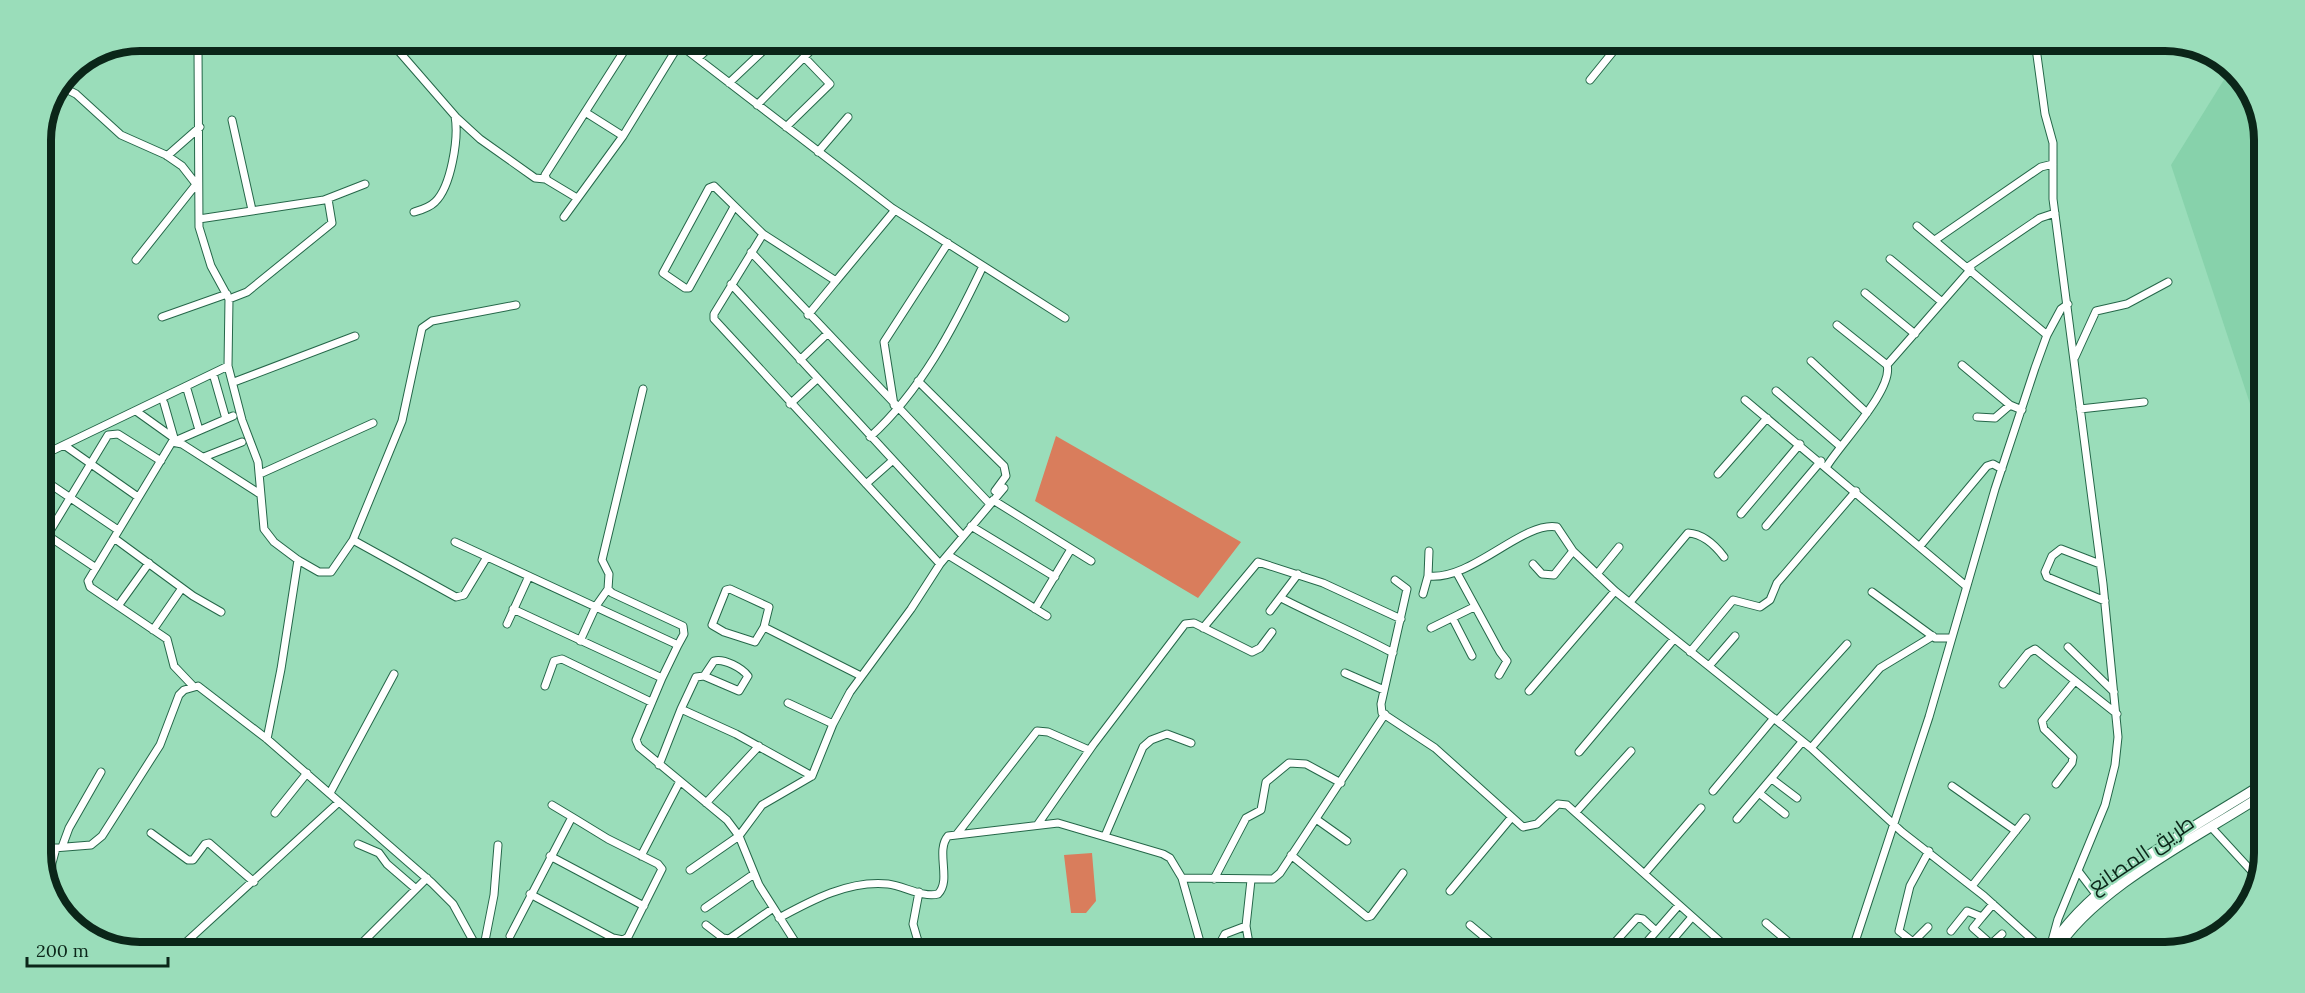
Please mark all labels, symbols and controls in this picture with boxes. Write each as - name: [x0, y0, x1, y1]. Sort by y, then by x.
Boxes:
- street label: طريق المصانع: [2083, 809, 2200, 900]
- scale bar: [27, 930, 168, 968]
- text: 200 m: [36, 939, 89, 962]

